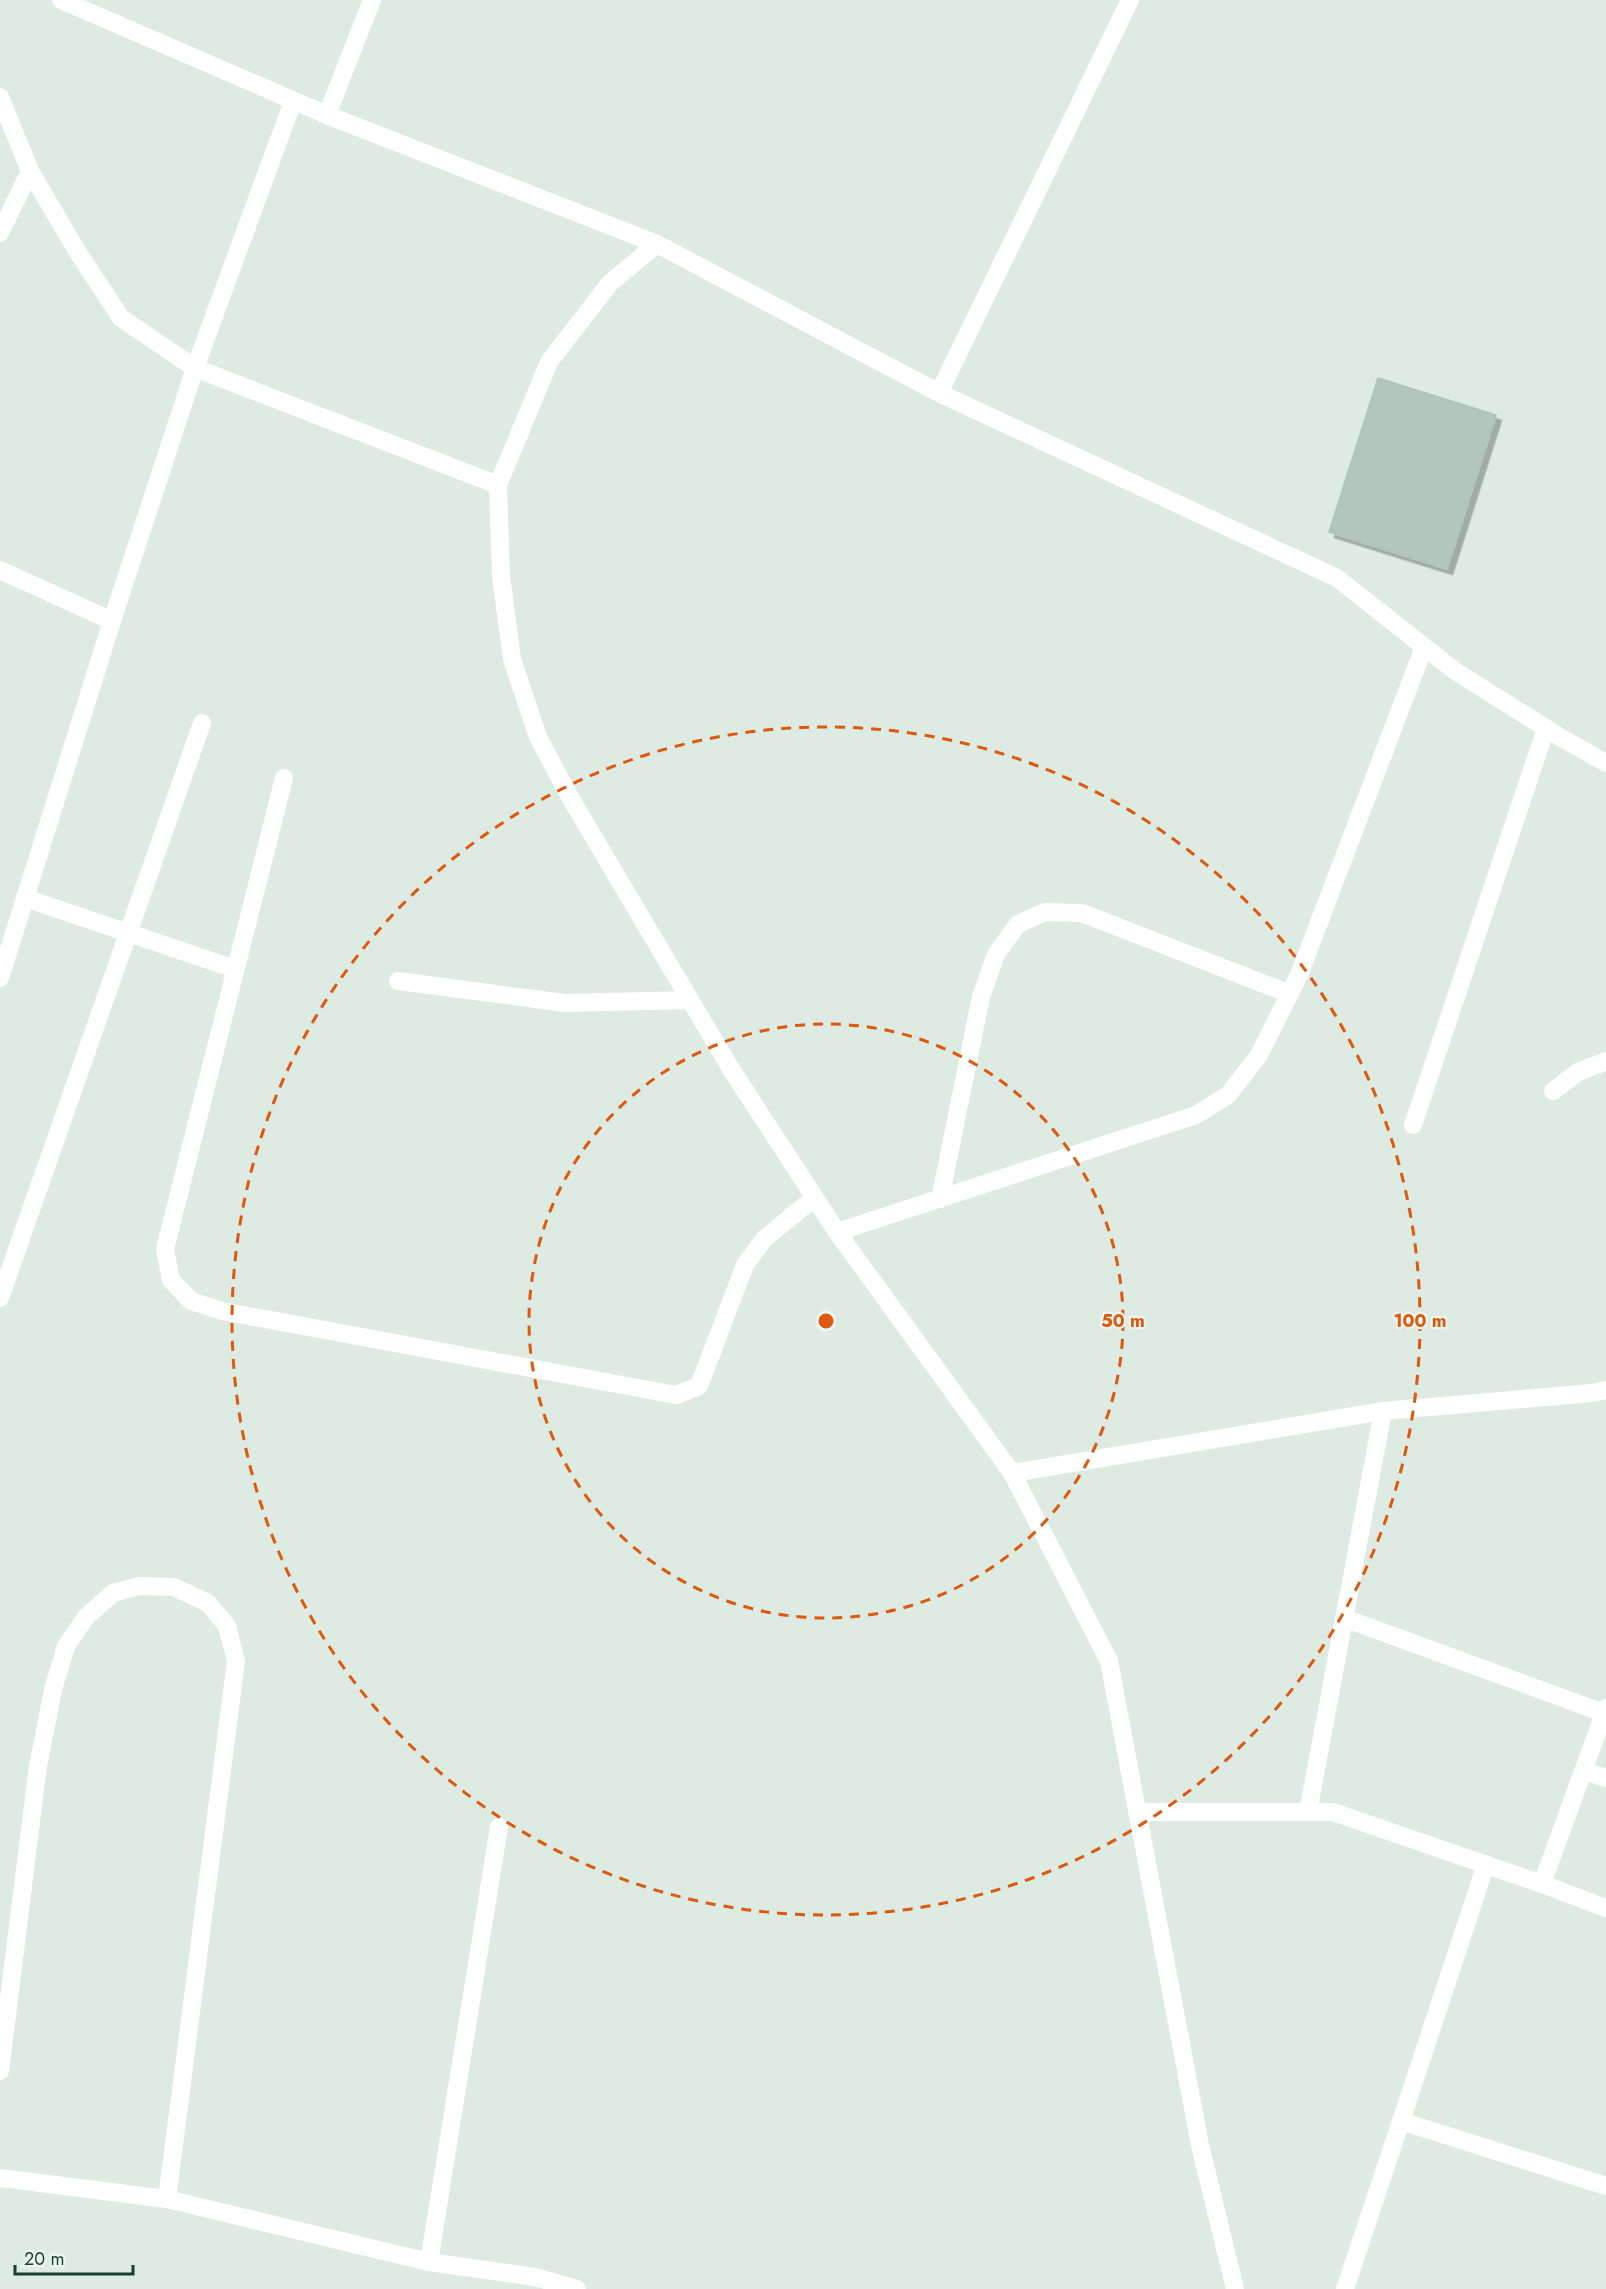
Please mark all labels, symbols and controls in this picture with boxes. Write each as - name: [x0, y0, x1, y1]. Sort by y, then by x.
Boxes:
- text: 50 m: [1101, 1308, 1145, 1334]
- text: 100 m: [1393, 1308, 1447, 1334]
- centre of rings: [816, 1311, 836, 1331]
- scale bar: [15, 2238, 134, 2276]
- text: 20 m: [24, 2246, 64, 2272]

